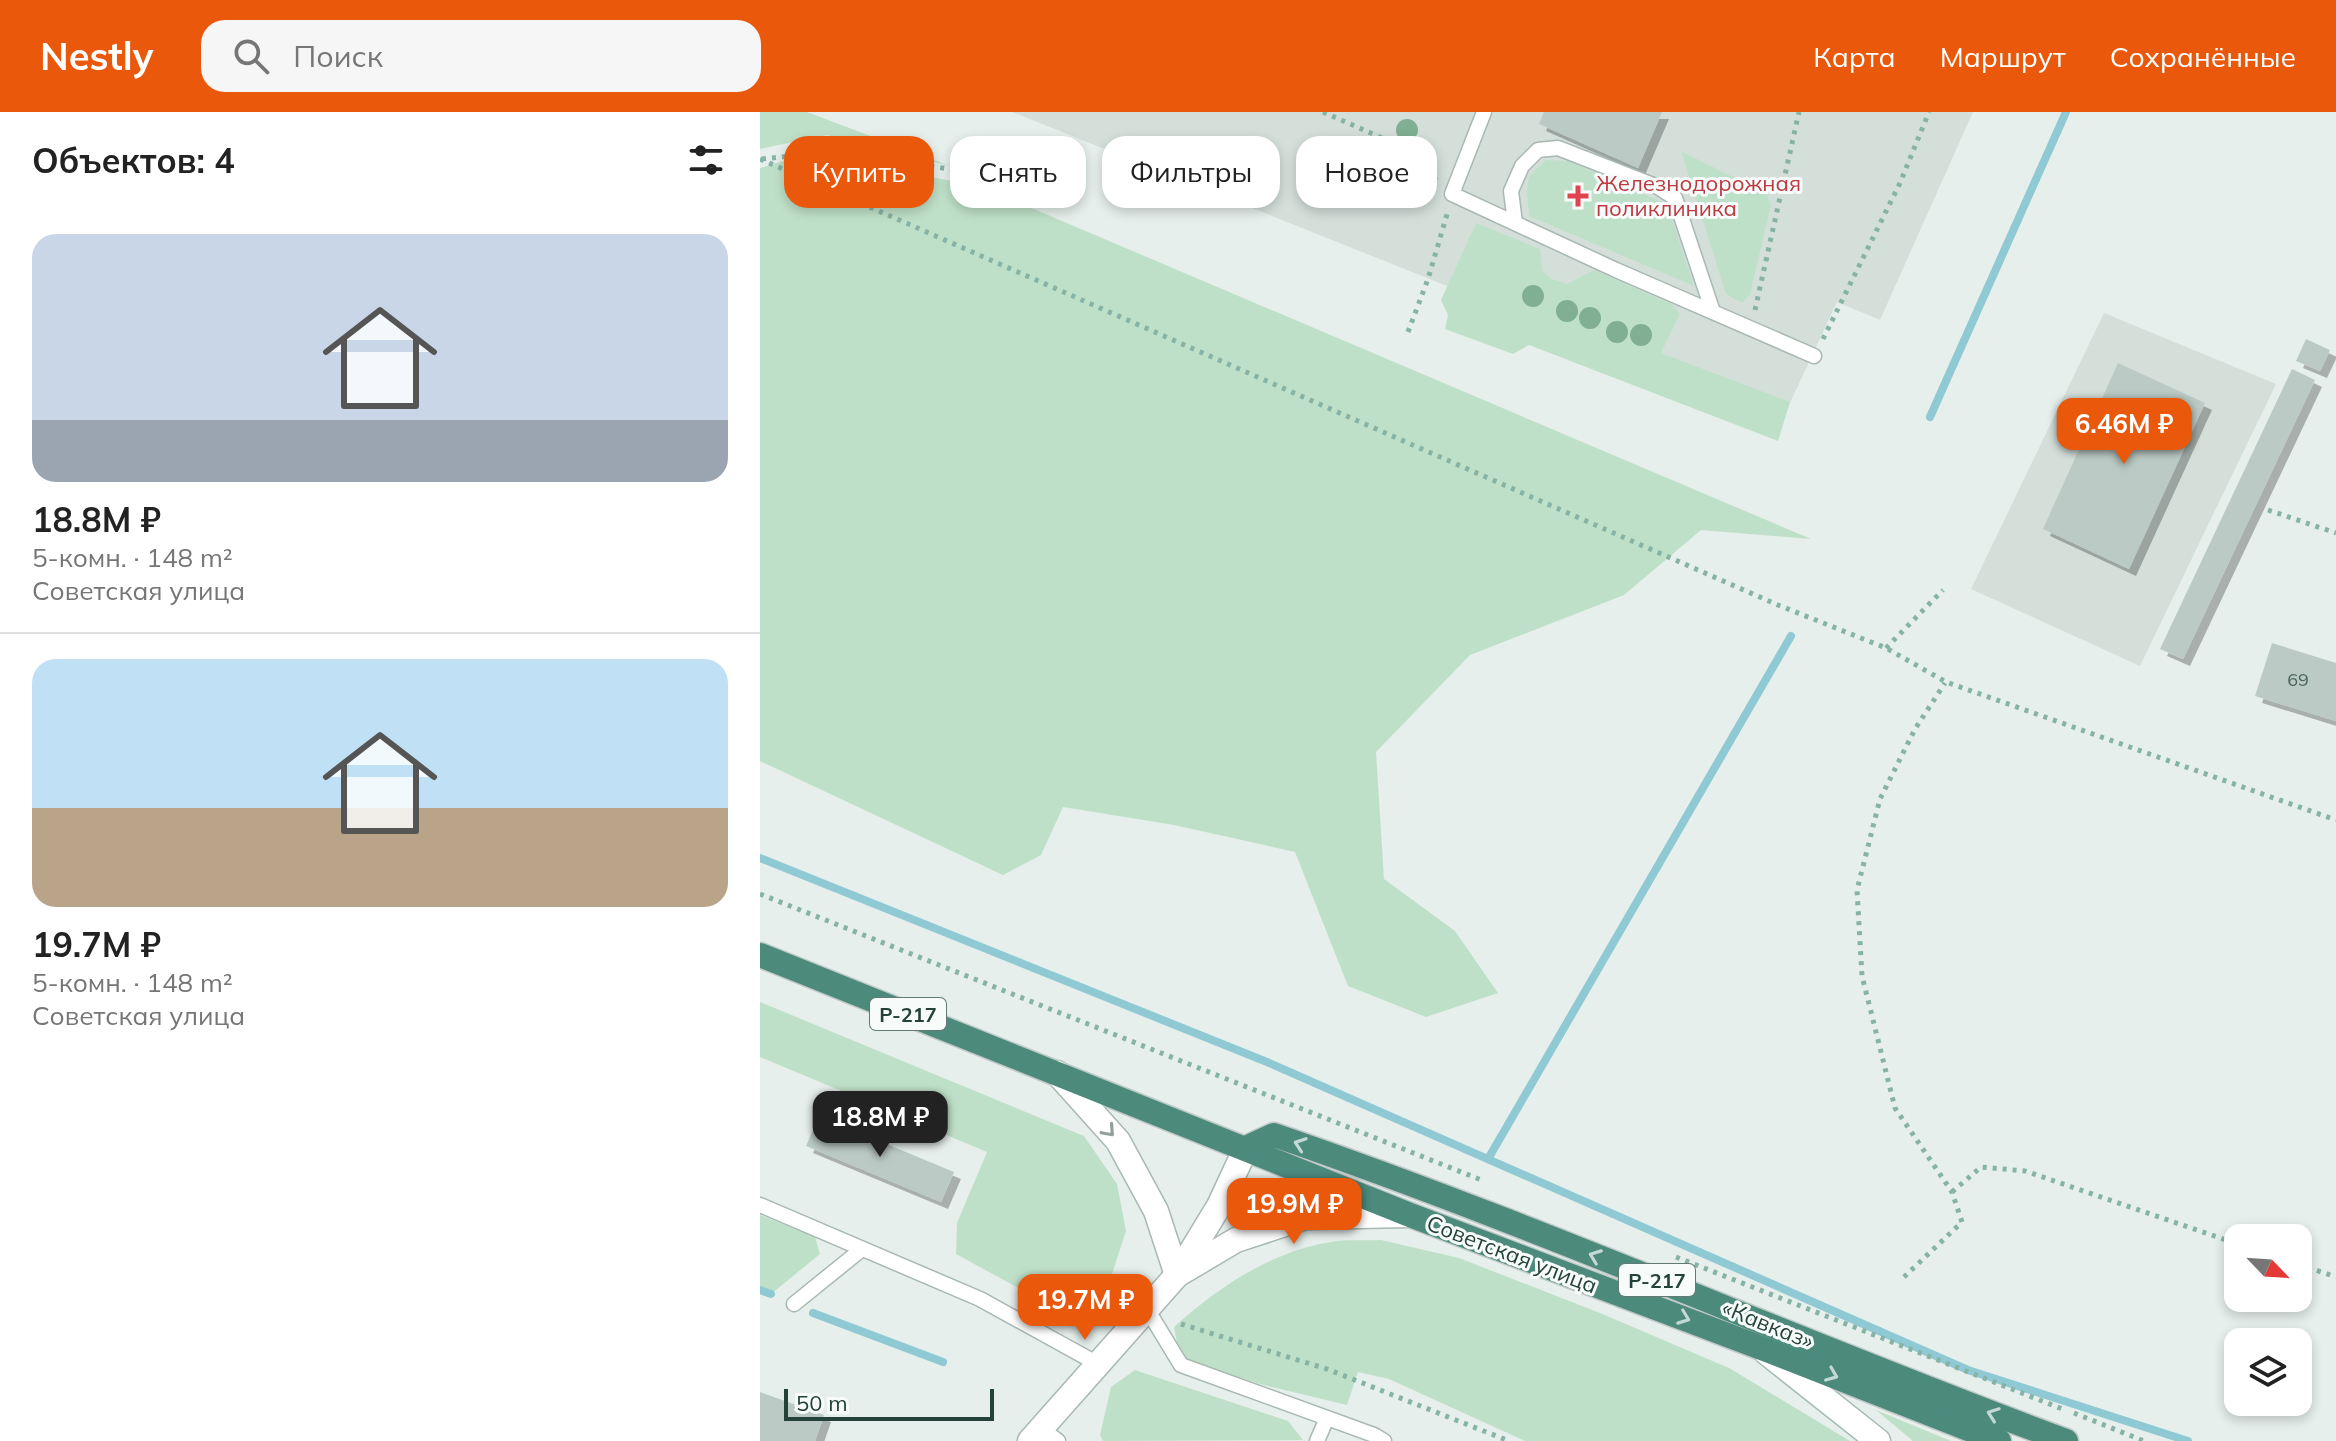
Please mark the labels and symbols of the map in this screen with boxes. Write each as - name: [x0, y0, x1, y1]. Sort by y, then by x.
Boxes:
- place label: Железнодорожная поликлиника: [1596, 169, 1801, 222]
- marker: Железнодорожная поликлиника: [1567, 185, 1589, 207]
- pin: 6.46M ₽: [2050, 398, 2198, 466]
- house number: 69: [2287, 668, 2309, 691]
- road number: Р-217: [870, 998, 946, 1030]
- pin: 18.8M ₽: [806, 1091, 954, 1159]
- one-way arrow: [1099, 1121, 1114, 1136]
- one-way arrow: [1294, 1138, 1308, 1154]
- pin: 19.9M ₽: [1220, 1178, 1368, 1246]
- street label: Советская улица: [1423, 1209, 1601, 1299]
- north arrow: [2224, 1224, 2312, 1312]
- one-way arrow: [1589, 1249, 1603, 1266]
- road number: Р-217: [1619, 1264, 1695, 1296]
- pin: 19.7M ₽: [1011, 1274, 1159, 1342]
- street label: «Кавказ»: [1718, 1293, 1818, 1355]
- one-way arrow: [1676, 1308, 1690, 1325]
- one-way arrow: [1824, 1365, 1838, 1382]
- scale bar: [784, 1385, 994, 1421]
- one-way arrow: [1987, 1407, 2001, 1424]

